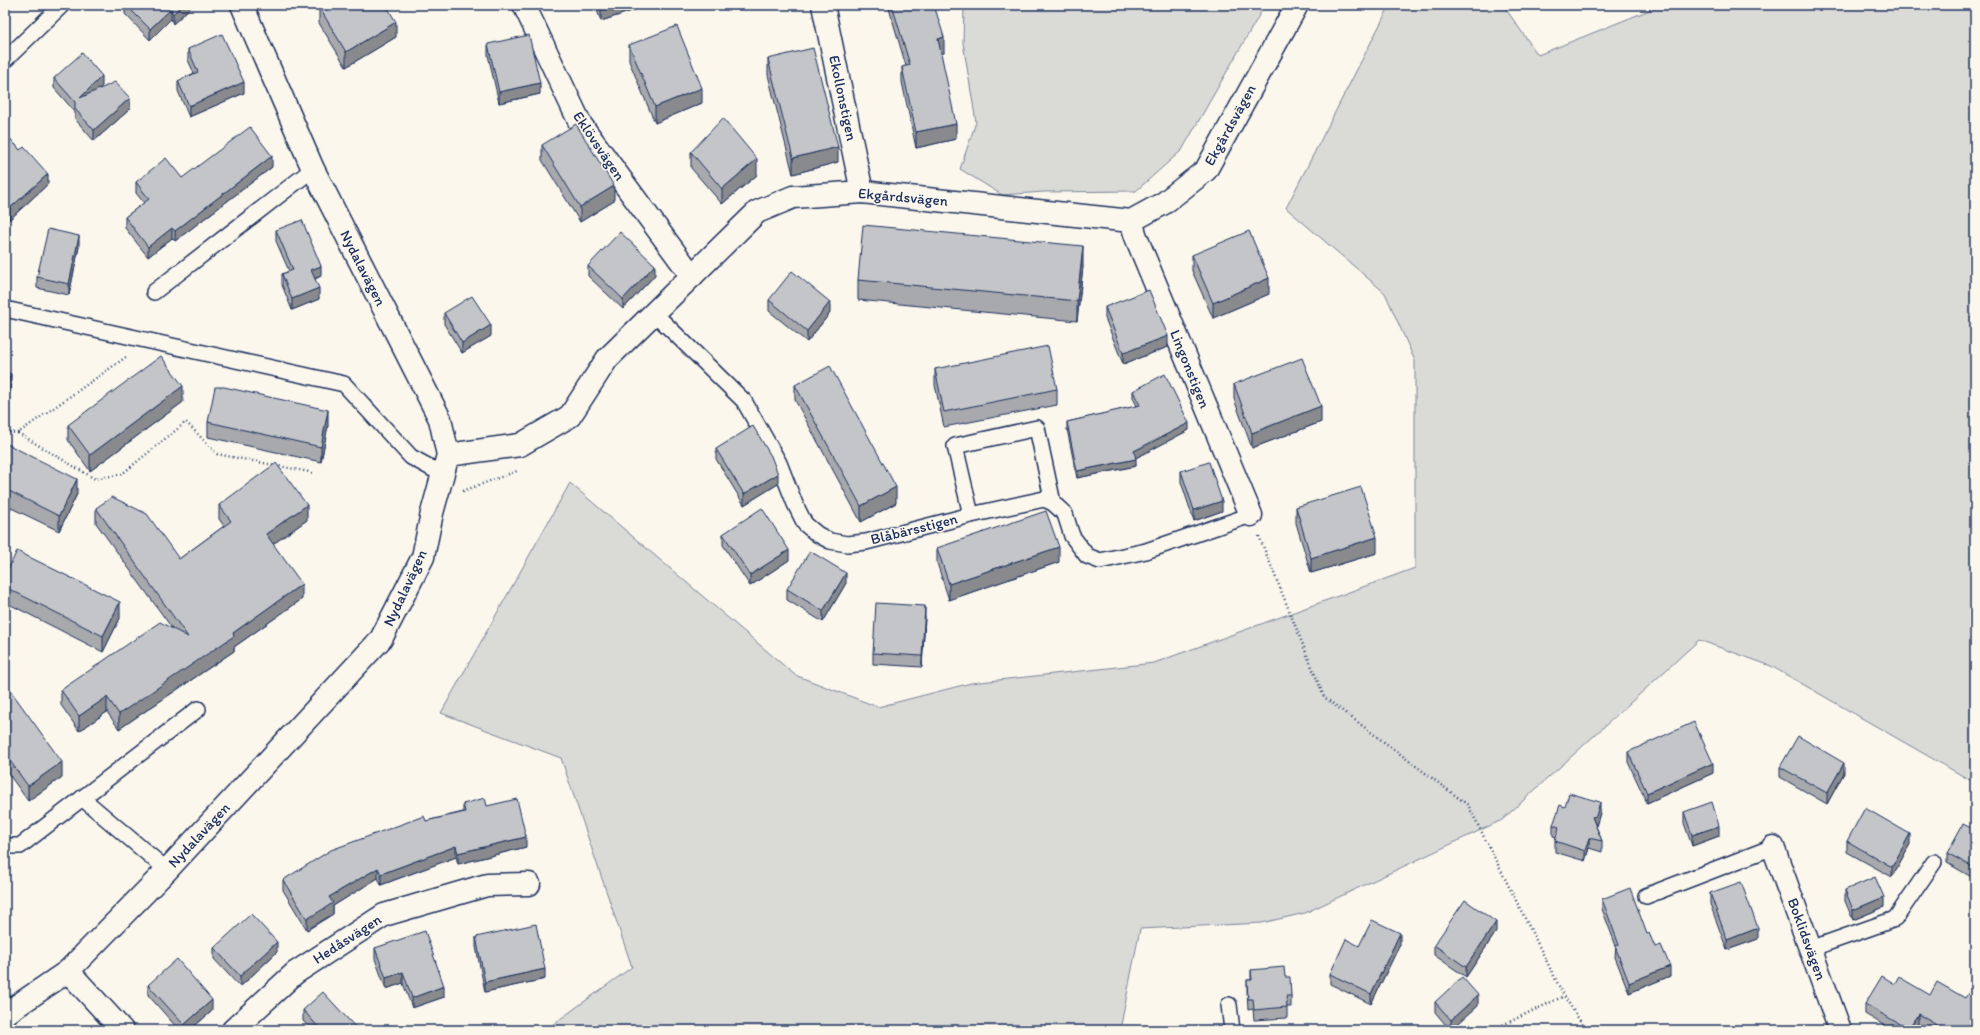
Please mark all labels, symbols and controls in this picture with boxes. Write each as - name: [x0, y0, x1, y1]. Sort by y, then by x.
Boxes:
- street label: Ekollonstigen: [825, 54, 861, 142]
- street label: Ekgårdsvägen: [1200, 81, 1260, 169]
- street label: Eklövsvägen: [569, 108, 629, 184]
- street label: Ekgårdsvägen: [857, 184, 949, 210]
- street label: Nydalavägen: [336, 227, 390, 309]
- street label: Lingonstigen: [1166, 327, 1214, 411]
- street label: Blåbärsstigen: [869, 510, 959, 548]
- street label: Nydalavägen: [379, 546, 431, 629]
- street label: Nydalavägen: [164, 798, 234, 871]
- street label: Boklidsvägen: [1784, 895, 1830, 983]
- street label: Hedåsvägen: [309, 910, 385, 968]

